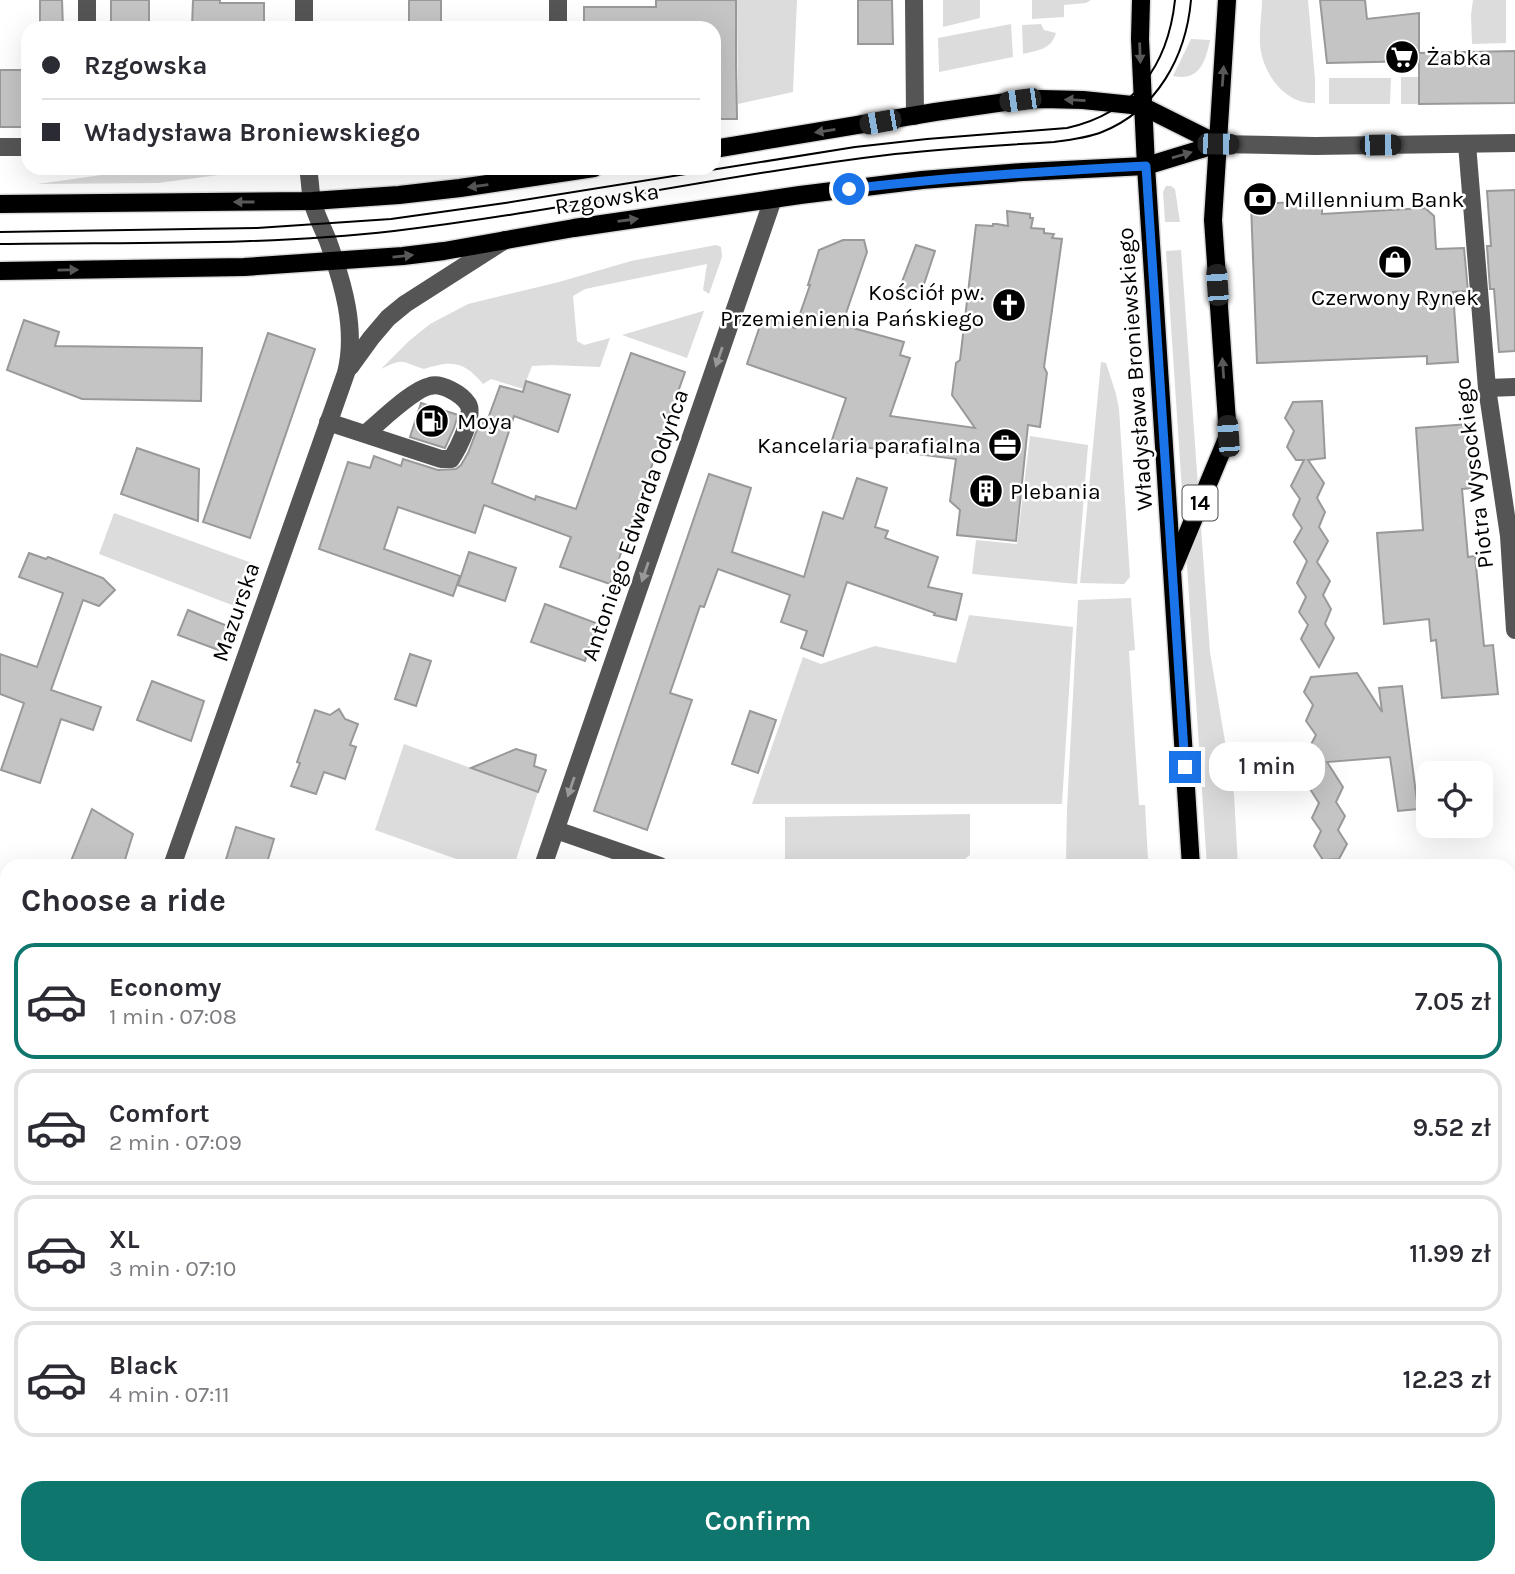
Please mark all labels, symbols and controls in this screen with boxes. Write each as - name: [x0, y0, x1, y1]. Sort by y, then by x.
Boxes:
- supermarket icon: Żabka: [1383, 38, 1421, 76]
- one-way arrow: [1135, 42, 1146, 64]
- place label: Żabka: [1426, 44, 1492, 71]
- text: Rzgowska: [84, 50, 207, 81]
- one-way arrow: [1218, 65, 1229, 87]
- car: [998, 87, 1043, 113]
- one-way arrow: [1063, 94, 1085, 105]
- car: [858, 108, 903, 136]
- text: Władysława Broniewskiego: [84, 117, 420, 148]
- one-way arrow: [814, 126, 836, 137]
- car: [1197, 133, 1240, 155]
- car: [1359, 134, 1402, 156]
- one-way arrow: [1171, 149, 1193, 160]
- route start: [833, 173, 865, 205]
- street label: Rzgowska: [553, 177, 661, 221]
- one-way arrow: [467, 180, 489, 191]
- bank icon: Millennium Bank: [1241, 180, 1279, 218]
- place label: Millennium Bank: [1284, 186, 1464, 213]
- one-way arrow: [233, 196, 255, 208]
- one-way arrow: [617, 215, 639, 226]
- street label: Władysława Broniewskiego: [1112, 227, 1158, 511]
- shop icon: Czerwony Rynek: [1376, 243, 1414, 281]
- one-way arrow: [393, 250, 415, 261]
- car: [1206, 263, 1229, 307]
- one-way arrow: [57, 264, 79, 276]
- place label: Kościół pw. Przemienienia Pańskiego: [720, 279, 984, 332]
- place label: Czerwony Rynek: [1311, 284, 1479, 311]
- church icon: Kościół pw. Przemienienia Pańskiego: [990, 286, 1028, 324]
- one-way arrow: [713, 346, 724, 367]
- one-way arrow: [1217, 357, 1228, 379]
- street label: Piotra Wysockiego: [1449, 376, 1499, 570]
- street label: Antoniego Edwarda Odyńca: [576, 386, 694, 664]
- fuel station icon: Moya: [413, 402, 451, 440]
- place label: Moya: [457, 408, 512, 435]
- car: [1217, 414, 1240, 458]
- office icon: Kancelaria parafialna: [986, 426, 1024, 464]
- place label: Kancelaria parafialna: [757, 432, 981, 459]
- building icon: Plebania: [967, 472, 1005, 510]
- place label: Plebania: [1010, 478, 1101, 505]
- road number: 14: [1182, 486, 1218, 520]
- street label: Mazurska: [206, 559, 266, 665]
- one-way arrow: [639, 561, 650, 582]
- callout: 1 min: [1210, 742, 1325, 792]
- route end: [1169, 751, 1201, 783]
- text: 1 min: [1238, 753, 1296, 780]
- map controls: [1416, 761, 1493, 838]
- button: locate: [1416, 761, 1493, 838]
- one-way arrow: [565, 777, 576, 798]
- text: Choose a ride: [21, 882, 226, 919]
- icon: car: [25, 970, 88, 1033]
- text: Economy: [109, 972, 221, 1003]
- text: 7.05 zł: [1415, 986, 1491, 1017]
- text: 1 min · 07:08: [109, 1003, 237, 1030]
- icon: car: [25, 1096, 88, 1159]
- text: Comfort: [109, 1098, 210, 1129]
- text: 9.52 zł: [1413, 1112, 1491, 1143]
- text: 2 min · 07:09: [109, 1129, 242, 1156]
- icon: car: [25, 1222, 88, 1285]
- text: XL: [109, 1224, 140, 1255]
- text: 11.99 zł: [1409, 1238, 1491, 1269]
- text: 3 min · 07:10: [109, 1255, 236, 1282]
- icon: car: [25, 1348, 88, 1411]
- text: Black: [109, 1350, 178, 1381]
- text: 12.23 zł: [1403, 1364, 1491, 1395]
- text: 4 min · 07:11: [109, 1381, 230, 1408]
- button: Confirm: [21, 1481, 1495, 1561]

